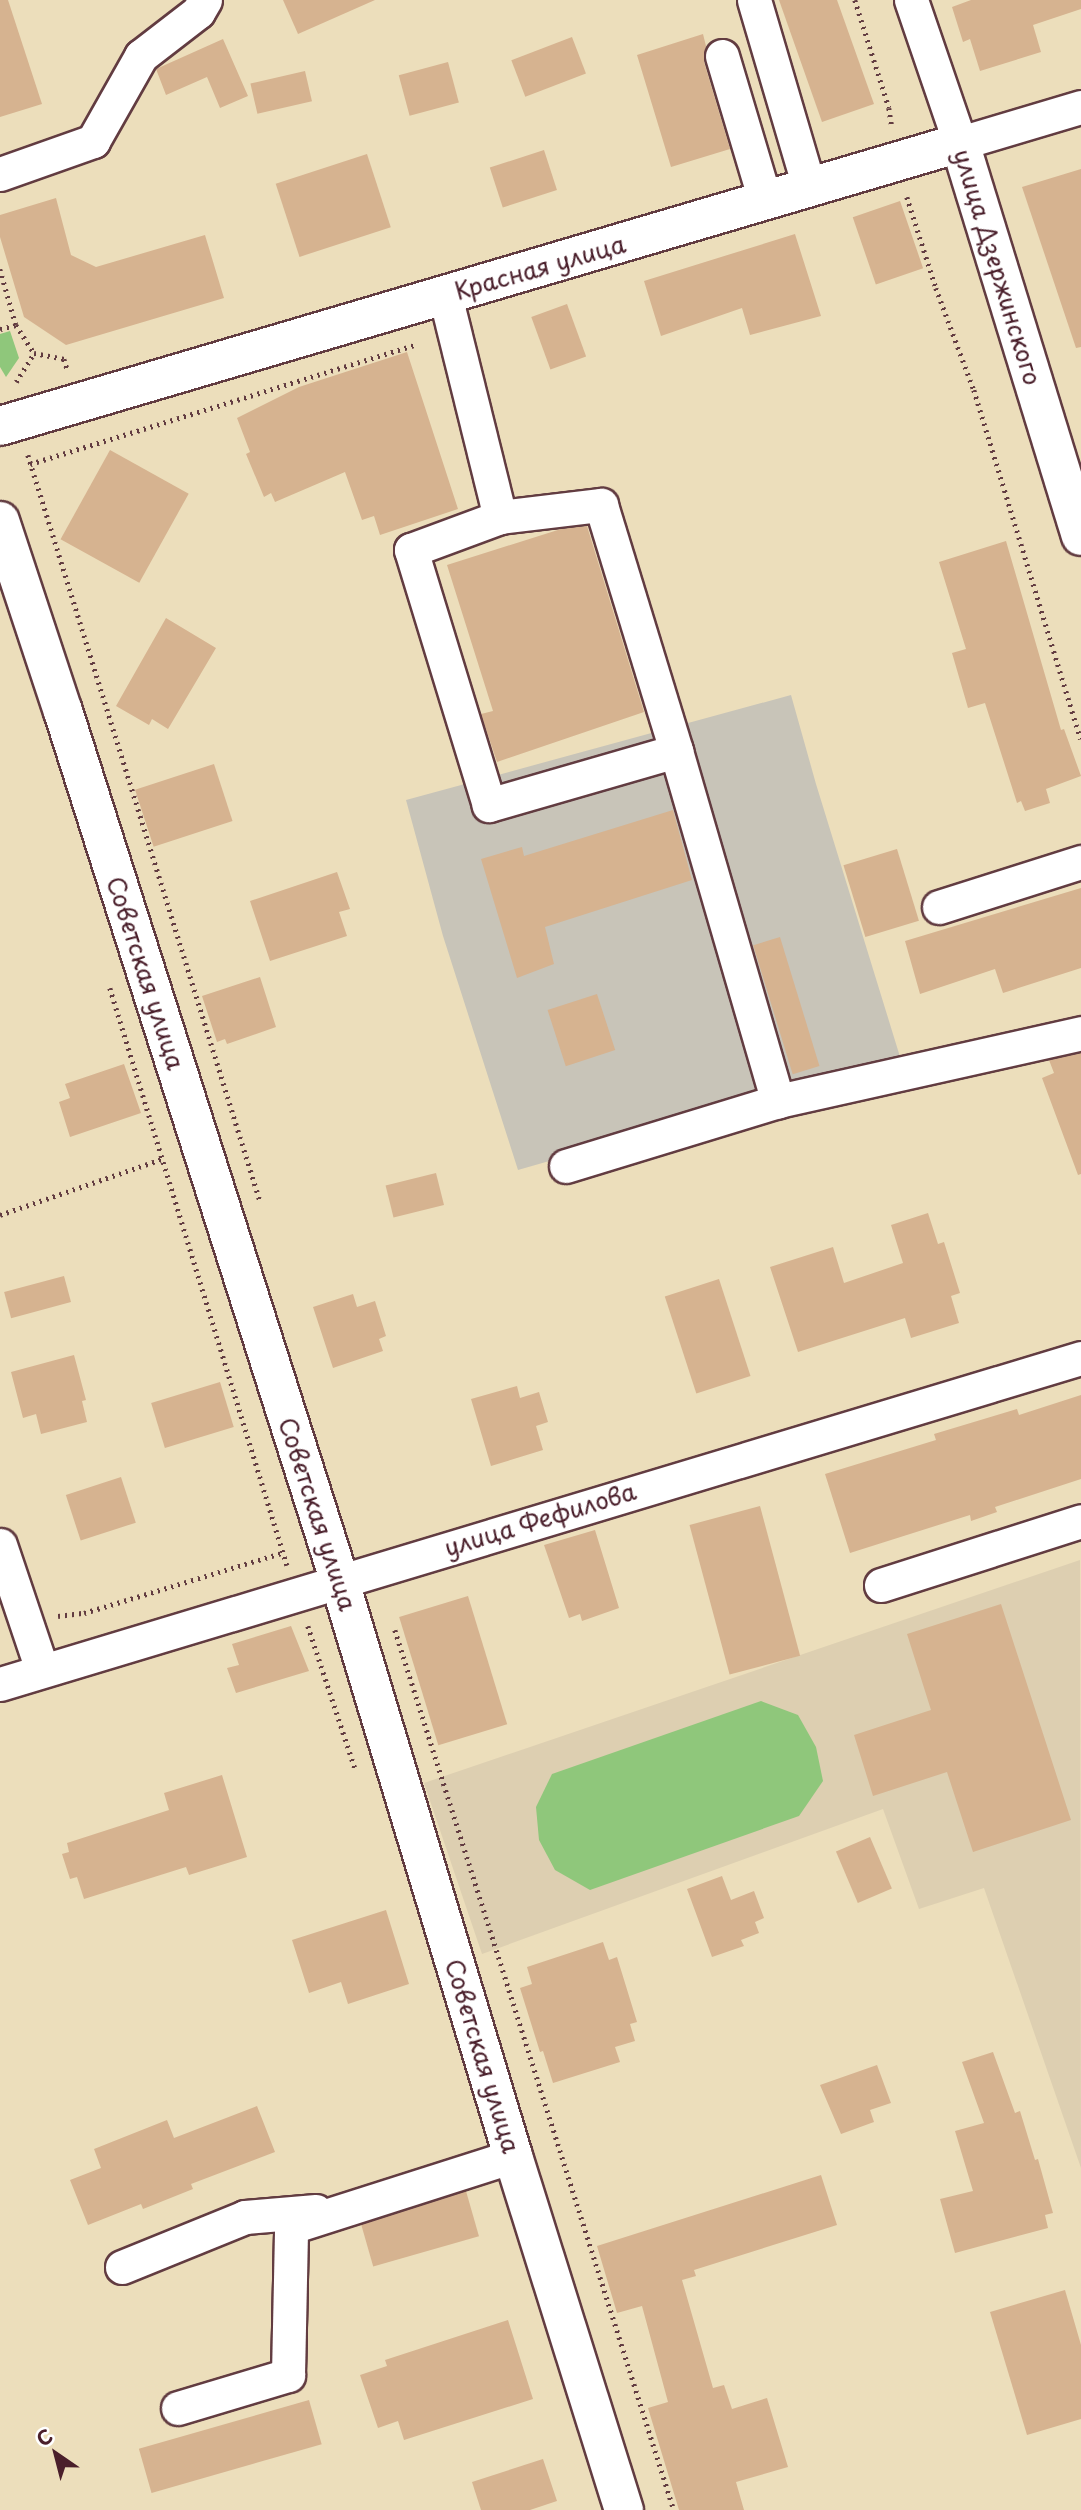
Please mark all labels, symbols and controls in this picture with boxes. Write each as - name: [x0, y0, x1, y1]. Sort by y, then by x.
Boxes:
- street label: улица Дзержинского: [948, 145, 1048, 389]
- street label: Красная улица: [451, 229, 629, 305]
- street label: Советская улица: [101, 872, 191, 1074]
- street label: Советская улица: [273, 1413, 363, 1615]
- street label: улица Фефилова: [440, 1476, 640, 1562]
- street label: Советская улица: [440, 1955, 526, 2157]
- north arrow: [21, 2419, 91, 2489]
- text: С: [30, 2421, 58, 2452]

